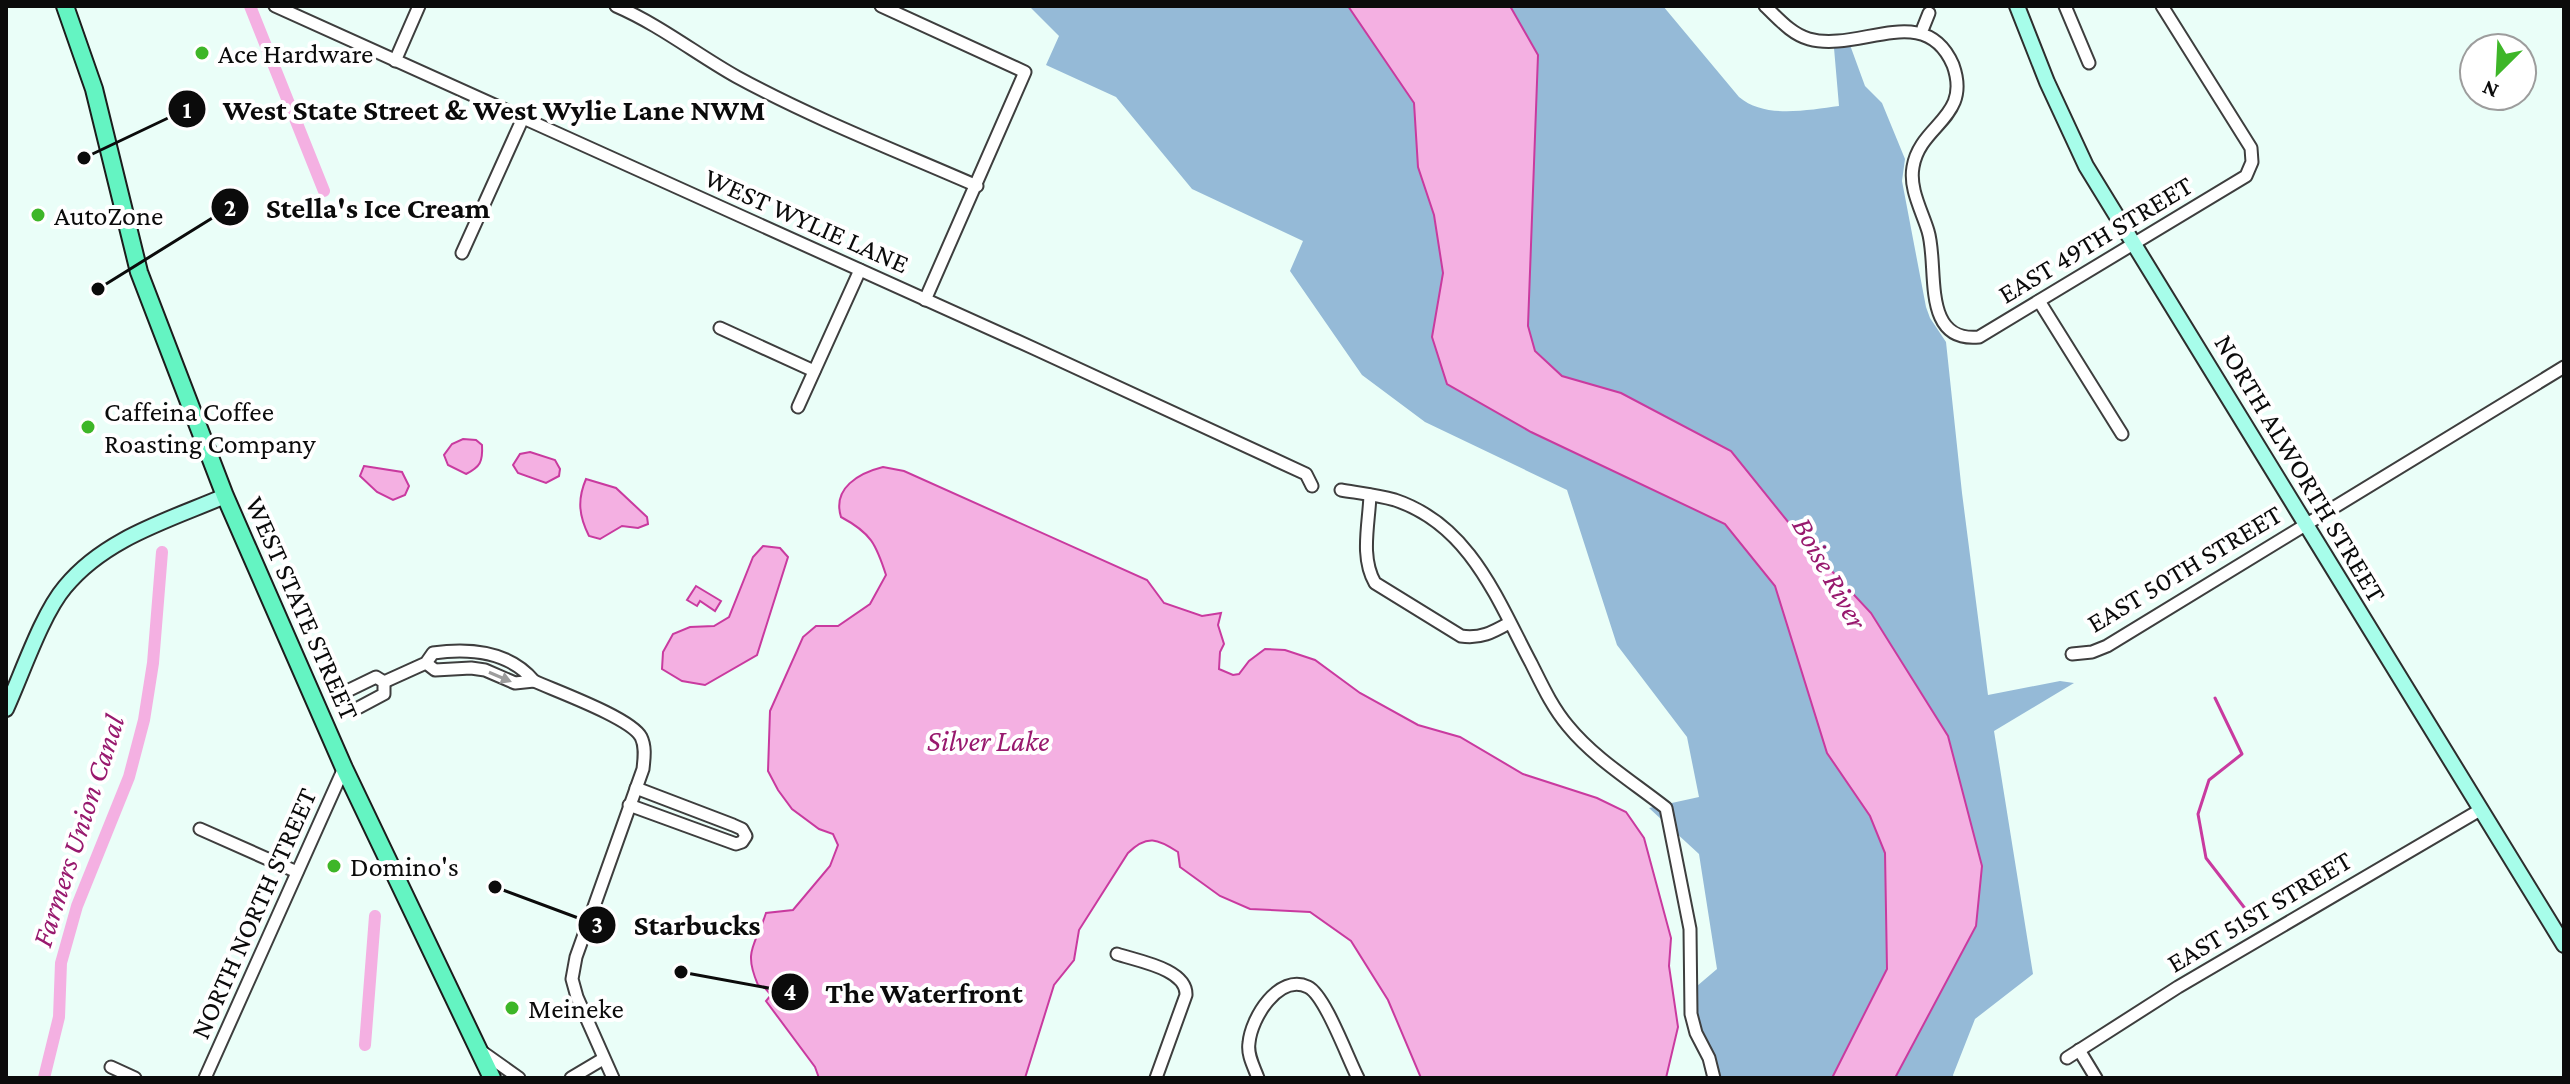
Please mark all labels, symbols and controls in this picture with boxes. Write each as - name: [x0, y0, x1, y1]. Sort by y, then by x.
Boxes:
- north arrow: [2458, 32, 2538, 112]
- place label: Ace Hardware: [218, 38, 373, 69]
- marker: Ace Hardware: [193, 44, 211, 62]
- text: N: [2478, 75, 2502, 104]
- callout: West State Street & West Wylie Lane NWM: [167, 82, 781, 136]
- text: West State Street & West Wylie Lane NWM: [222, 93, 765, 126]
- text: 1: [183, 96, 192, 123]
- street label: WEST WYLIE LANE: [700, 161, 914, 279]
- street label: EAST 49TH STREET: [1993, 169, 2198, 310]
- callout: Stella's Ice Cream: [210, 180, 506, 234]
- text: Stella's Ice Cream: [266, 191, 491, 224]
- text: 2: [224, 194, 236, 221]
- place label: AutoZone: [54, 200, 163, 231]
- marker: AutoZone: [29, 206, 47, 224]
- street label: NORTH ALWORTH STREET: [2208, 329, 2393, 608]
- place label: Caffeina Coffee Roasting Company: [104, 396, 317, 459]
- marker: Caffeina Coffee Roasting Company: [79, 418, 97, 436]
- street label: WEST STATE STREET: [239, 492, 366, 725]
- street label: EAST 50TH STREET: [2081, 498, 2287, 639]
- water label: Boise River: [1786, 511, 1875, 636]
- one-way arrow: [488, 670, 512, 683]
- water label: Farmers Union Canal: [24, 710, 131, 951]
- water label: Silver Lake: [927, 724, 1049, 757]
- street label: NORTH NORTH STREET: [184, 783, 323, 1043]
- street label: EAST 51ST STREET: [2161, 844, 2357, 979]
- place label: Domino's: [350, 851, 459, 882]
- marker: Domino's: [325, 857, 343, 875]
- callout: Starbucks: [577, 898, 776, 952]
- text: Starbucks: [633, 908, 761, 941]
- text: 3: [591, 911, 603, 938]
- callout: The Waterfront: [770, 965, 1039, 1019]
- text: The Waterfront: [825, 976, 1023, 1009]
- text: 4: [784, 978, 797, 1005]
- place label: Meineke: [528, 993, 624, 1024]
- marker: Meineke: [503, 999, 521, 1017]

